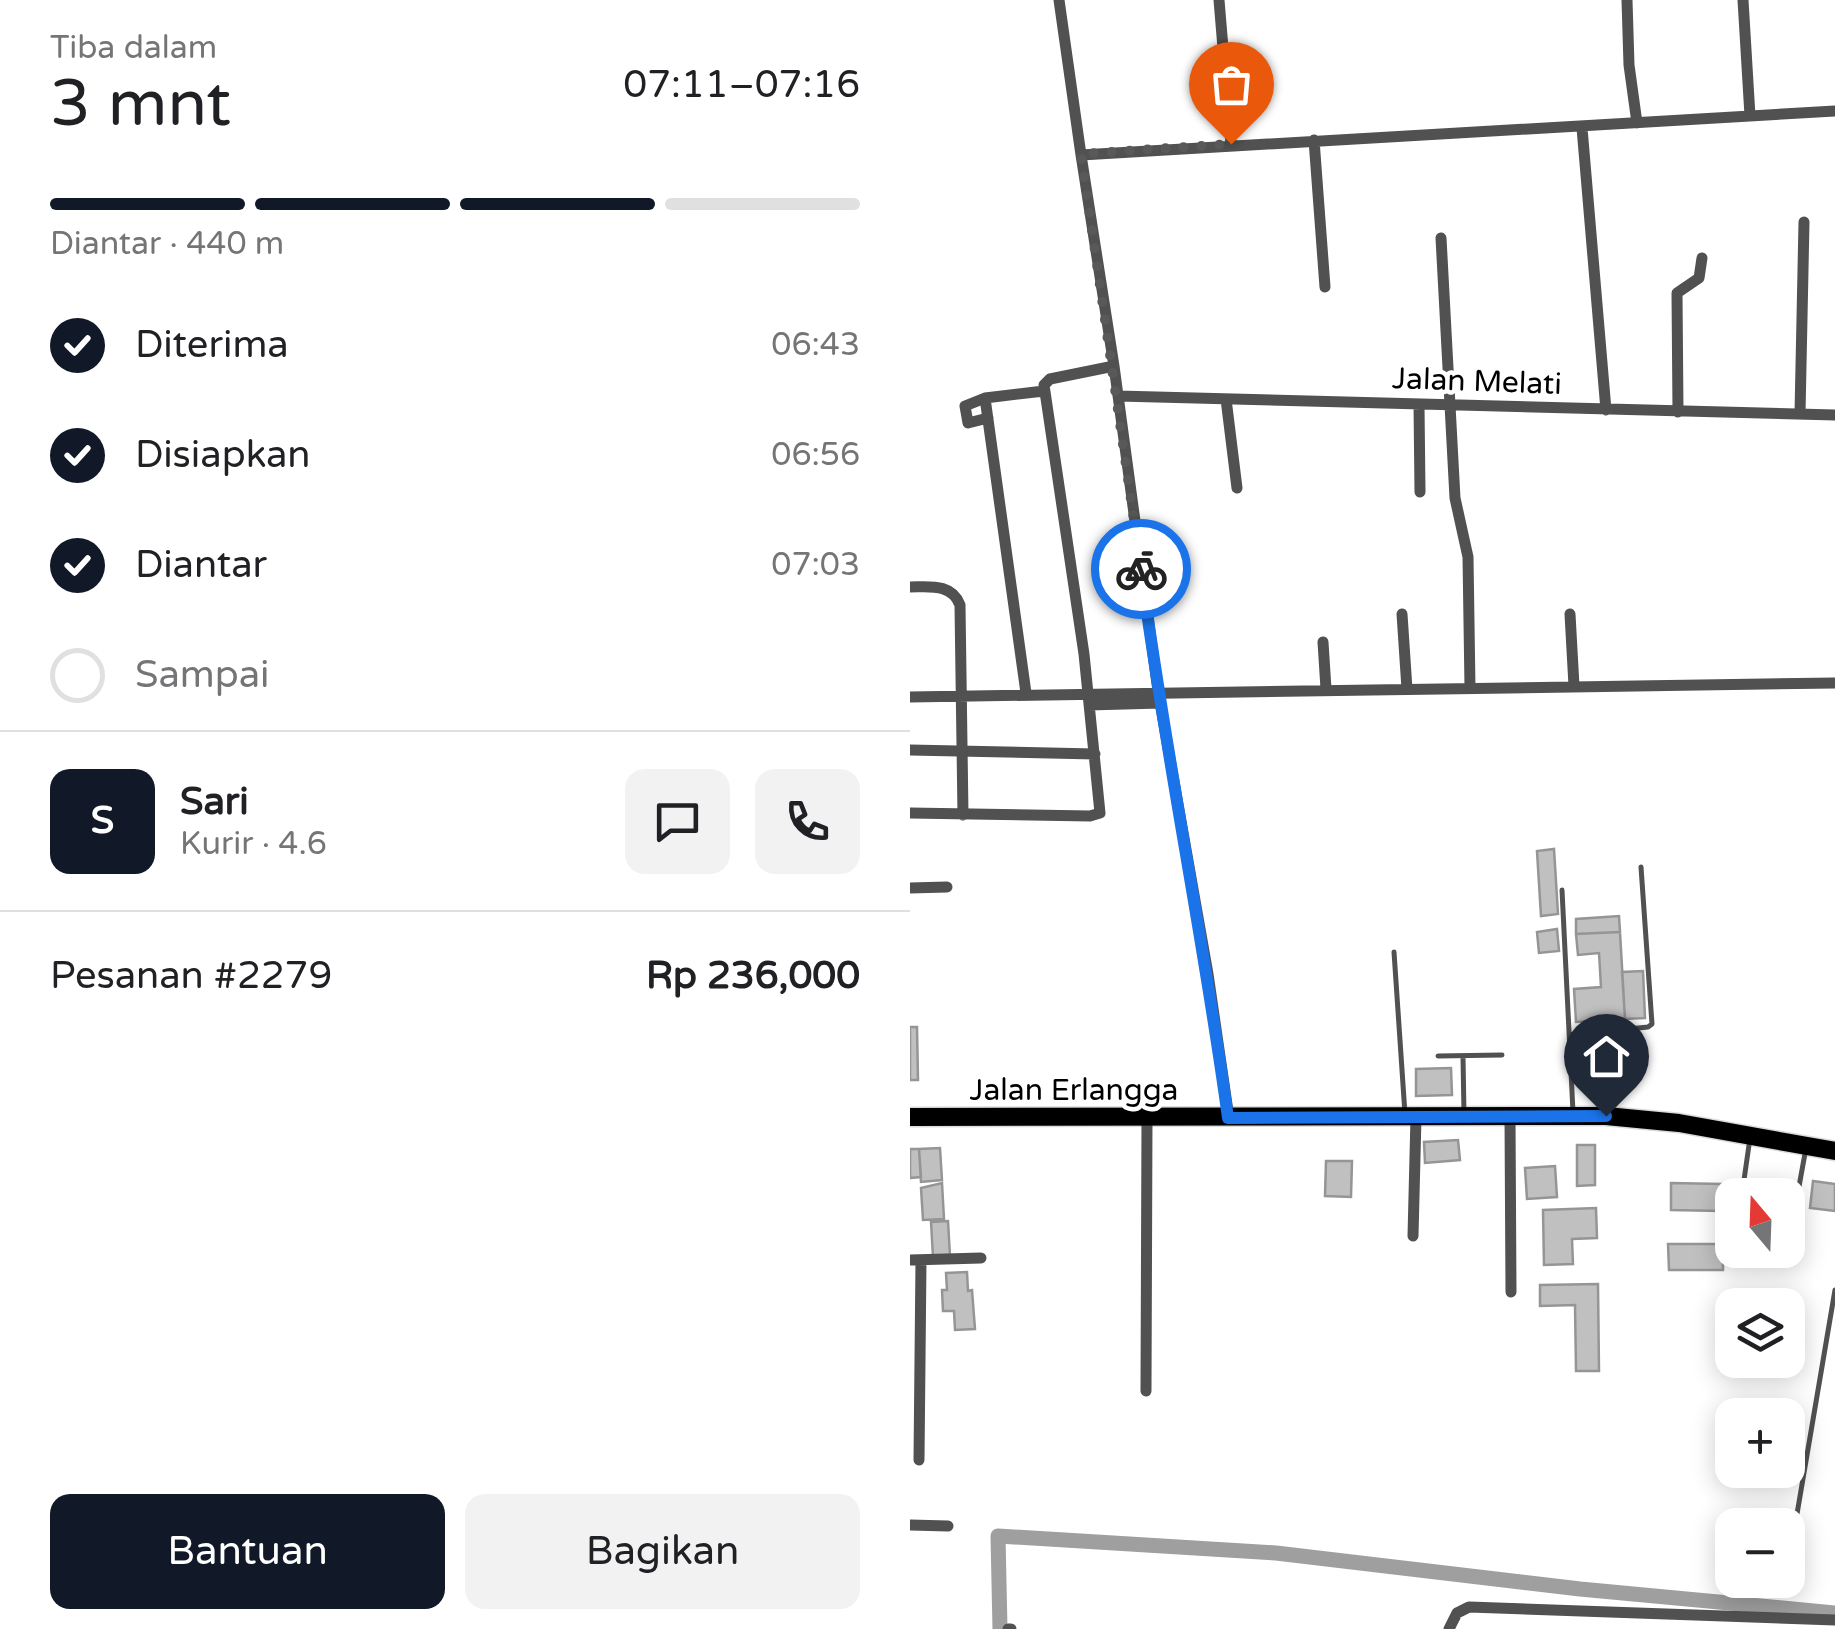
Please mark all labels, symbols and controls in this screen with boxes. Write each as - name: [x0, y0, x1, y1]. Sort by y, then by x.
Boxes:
- text: Tiba dalam: [50, 29, 217, 67]
- pin: [1189, 42, 1274, 145]
- icon: bag: [1204, 57, 1259, 112]
- text: 07:11–07:16: [623, 62, 860, 108]
- text: 3 mnt: [50, 65, 231, 144]
- text: Diantar · 440 m: [50, 225, 284, 263]
- icon: check: [50, 318, 105, 373]
- text: Diterima: [135, 322, 289, 368]
- text: 06:43: [771, 326, 860, 364]
- street label: Jalan Melati: [1392, 360, 1562, 403]
- icon: check: [50, 428, 105, 483]
- text: Disiapkan: [135, 432, 311, 478]
- text: 06:56: [771, 436, 860, 474]
- courier: [1091, 519, 1191, 619]
- icon: check: [50, 538, 105, 593]
- text: Diantar: [135, 542, 267, 588]
- icon: bike: [1114, 542, 1169, 597]
- text: 07:03: [771, 546, 860, 584]
- text: Sampai: [135, 652, 269, 698]
- button: chat: [625, 769, 730, 874]
- button: phone: [755, 769, 860, 874]
- text: Sari: [180, 779, 249, 825]
- text: S: [91, 798, 114, 844]
- text: Kurir · 4.6: [180, 825, 327, 863]
- text: Pesanan #2279: [50, 953, 332, 999]
- text: Rp 236,000: [646, 953, 860, 999]
- pin: [1564, 1014, 1649, 1117]
- icon: home: [1579, 1029, 1634, 1084]
- street label: Jalan Erlangga: [970, 1072, 1178, 1109]
- north arrow: [1715, 1178, 1805, 1268]
- map controls: [1715, 1178, 1805, 1598]
- button: layers: [1715, 1288, 1805, 1378]
- button: +: [1715, 1398, 1805, 1488]
- button: Bantuan: [50, 1494, 445, 1609]
- button: Bagikan: [465, 1494, 860, 1609]
- button: −: [1715, 1508, 1805, 1598]

